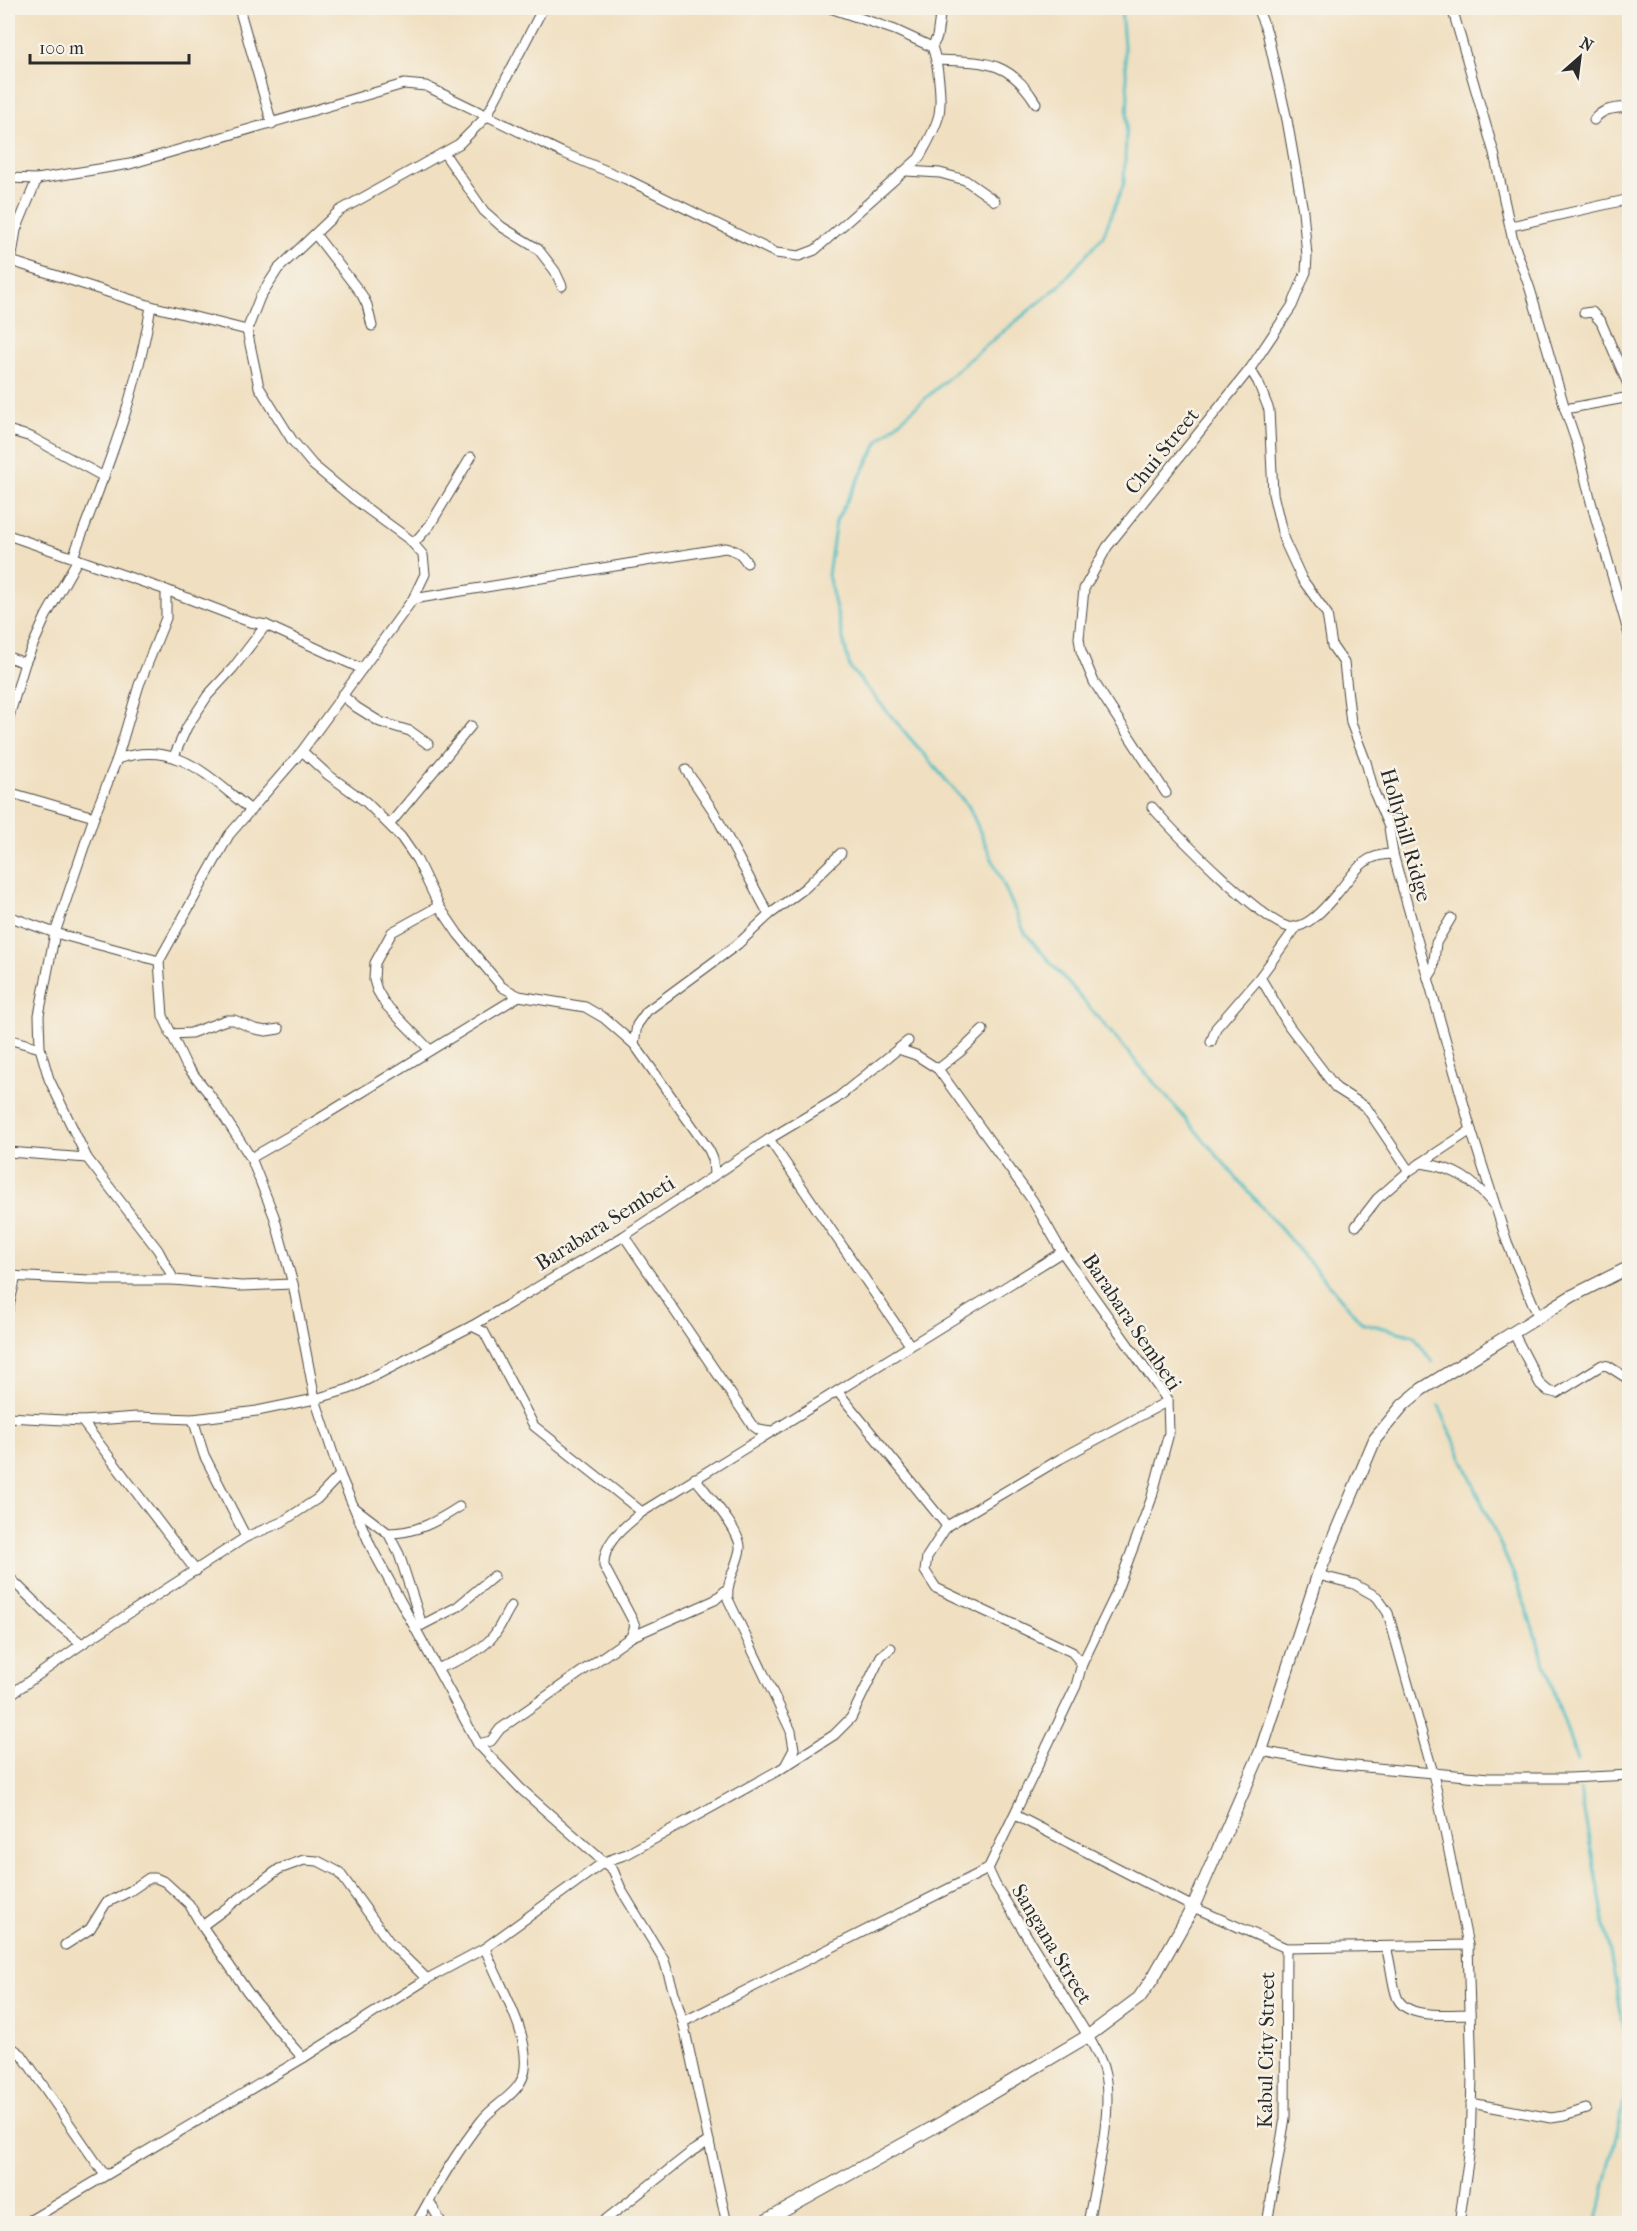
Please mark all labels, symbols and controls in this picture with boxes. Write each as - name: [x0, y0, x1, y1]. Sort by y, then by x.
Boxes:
- scale bar: [30, 27, 189, 65]
- north arrow: [1550, 27, 1610, 87]
- text: N: [1577, 33, 1597, 56]
- text: 100 m: [39, 38, 84, 59]
- street label: Chui Street: [1120, 403, 1204, 499]
- street label: Hollyhill Ridge: [1376, 766, 1436, 904]
- street label: Barabara Sembeti: [531, 1171, 679, 1275]
- street label: Barabara Sembeti: [1077, 1249, 1187, 1395]
- street label: Sangana Street: [1007, 1880, 1097, 2009]
- street label: Kabul City Street: [1253, 1971, 1279, 2129]

